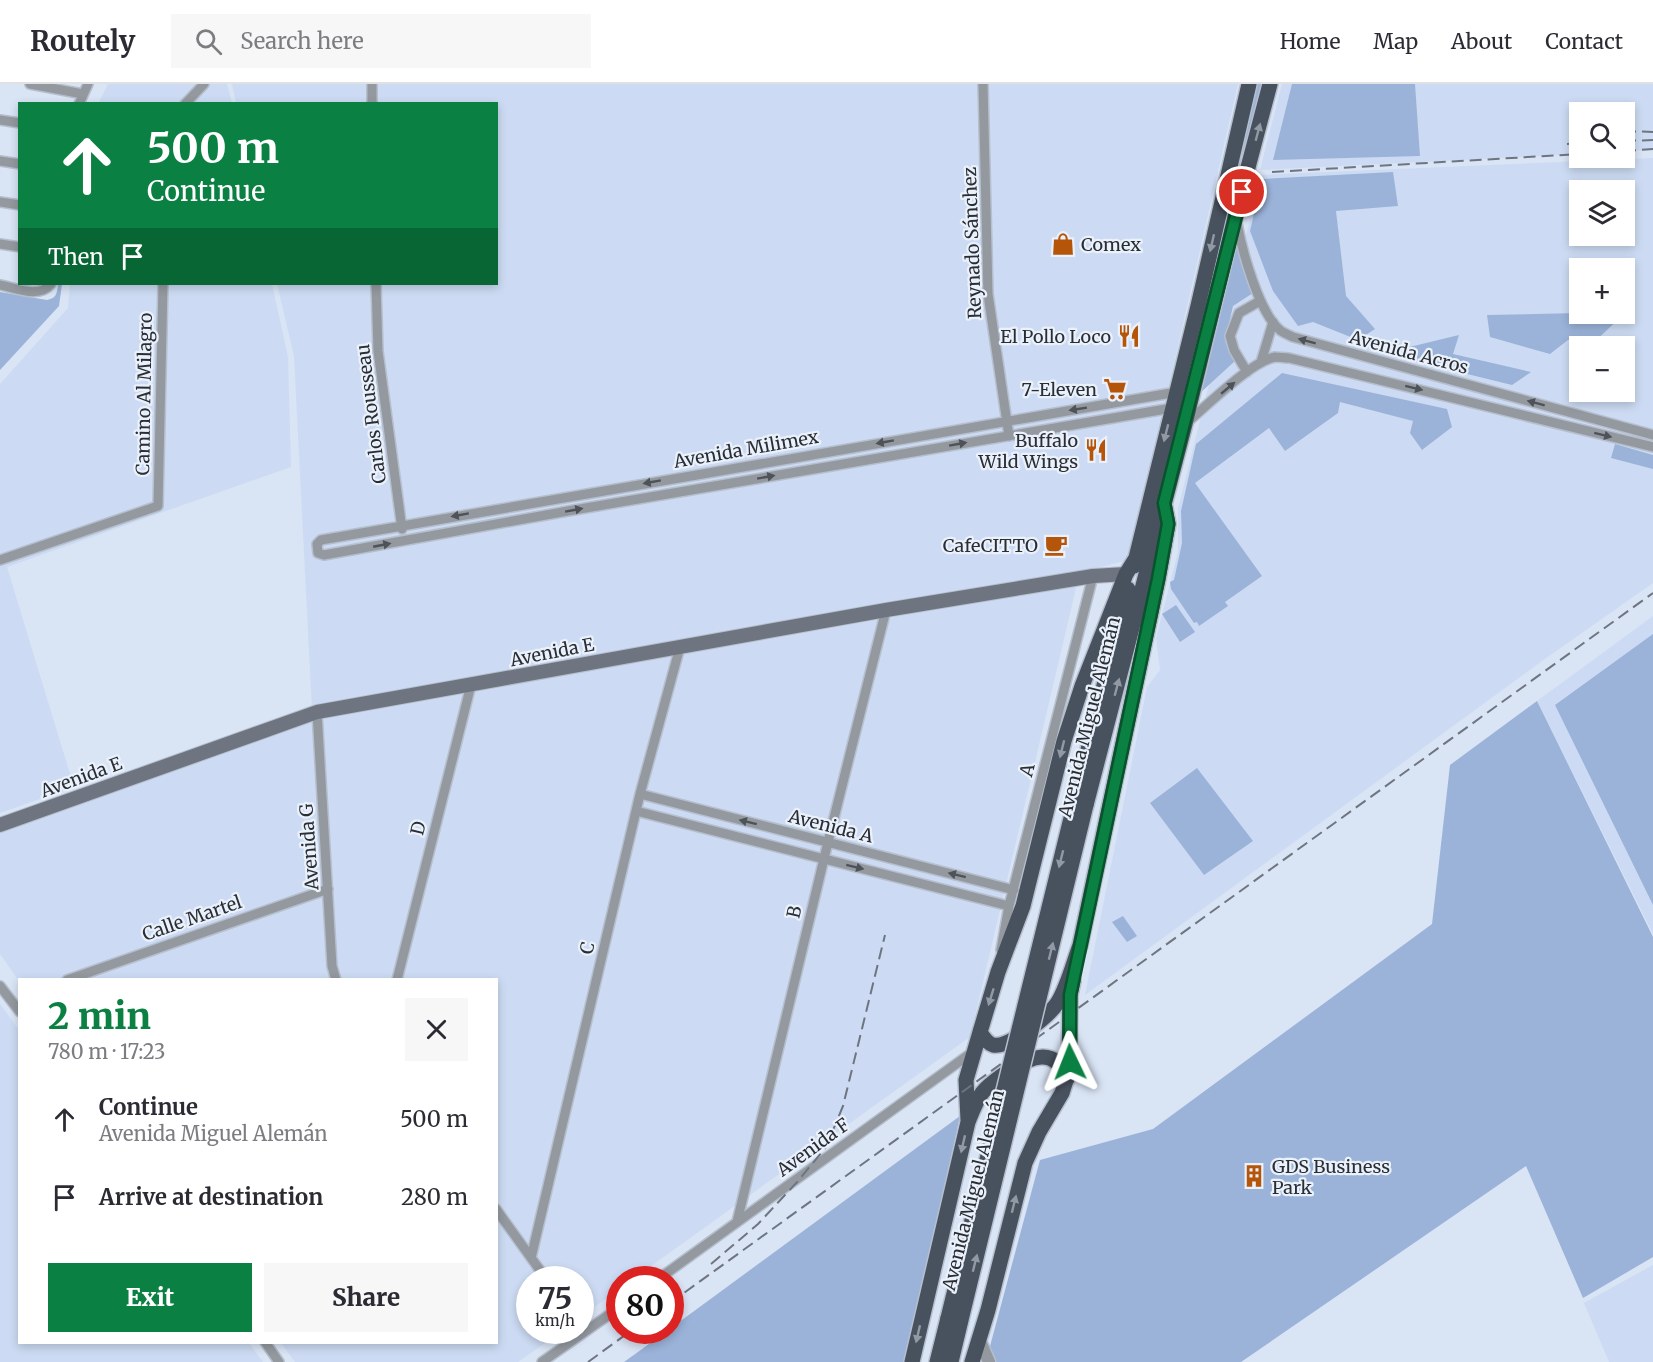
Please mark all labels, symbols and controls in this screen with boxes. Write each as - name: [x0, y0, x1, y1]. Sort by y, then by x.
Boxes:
- search box: [171, 14, 591, 68]
- text: Routely: [30, 23, 135, 59]
- icon: search: [192, 25, 225, 58]
- text: Search here: [240, 27, 364, 55]
- text: Home: [1280, 28, 1340, 55]
- text: Map: [1373, 28, 1418, 55]
- text: About: [1451, 28, 1512, 55]
- text: Contact: [1545, 28, 1623, 55]
- map controls: [1569, 102, 1635, 402]
- button: search: [1569, 102, 1635, 168]
- text: 500 m: [147, 122, 279, 174]
- one-way arrow: [1253, 123, 1263, 141]
- icon: ahead: [48, 126, 126, 204]
- street label: Reynado Sánchez: [958, 166, 986, 319]
- pin: [1216, 166, 1267, 217]
- text: Continue: [147, 174, 265, 208]
- icon: arrive: [1225, 175, 1258, 208]
- button: layers: [1569, 180, 1635, 246]
- shop icon: Comex: [1050, 231, 1076, 257]
- place label: Comex: [1081, 233, 1141, 256]
- one-way arrow: [1207, 234, 1217, 253]
- icon: arrive: [116, 240, 149, 273]
- text: Then: [48, 243, 104, 271]
- button: +: [1569, 258, 1635, 324]
- street label: Camino Al Milagro: [131, 312, 157, 476]
- restaurant icon: El Pollo Loco: [1116, 323, 1142, 349]
- place label: El Pollo Loco: [1000, 325, 1111, 348]
- street label: Avenida Acros: [1346, 325, 1471, 379]
- one-way arrow: [1298, 336, 1316, 345]
- button: −: [1569, 336, 1635, 402]
- street label: Carlos Rousseau: [351, 343, 391, 485]
- supermarket icon: 7-Eleven: [1102, 376, 1128, 402]
- place label: 7-Eleven: [1021, 378, 1097, 401]
- one-way arrow: [1220, 382, 1235, 395]
- one-way arrow: [1405, 384, 1423, 394]
- one-way arrow: [1527, 398, 1545, 408]
- one-way arrow: [1068, 404, 1087, 413]
- one-way arrow: [1161, 424, 1171, 442]
- street label: Avenida Milimex: [671, 425, 820, 473]
- place label: Buffalo Wild Wings: [978, 429, 1078, 473]
- one-way arrow: [1594, 430, 1612, 440]
- one-way arrow: [876, 437, 895, 446]
- restaurant icon: Buffalo Wild Wings: [1083, 437, 1109, 463]
- one-way arrow: [949, 440, 968, 449]
- one-way arrow: [756, 472, 775, 481]
- one-way arrow: [642, 478, 661, 487]
- one-way arrow: [564, 505, 583, 514]
- one-way arrow: [450, 511, 469, 520]
- cafe icon: CafeCITTO: [1043, 532, 1069, 558]
- place label: CafeCITTO: [943, 534, 1038, 557]
- one-way arrow: [372, 540, 391, 549]
- street label: Avenida Miguel Alemán: [1053, 614, 1125, 821]
- street label: Avenida E: [507, 632, 596, 672]
- one-way arrow: [1112, 678, 1122, 696]
- one-way arrow: [1057, 740, 1067, 759]
- street label: Avenida E: [36, 751, 125, 803]
- street label: A: [1014, 761, 1040, 780]
- street label: Avenida G: [295, 803, 324, 892]
- street label: Avenida A: [785, 804, 876, 848]
- one-way arrow: [738, 816, 757, 826]
- street label: D: [405, 819, 431, 837]
- one-way arrow: [1055, 849, 1065, 868]
- one-way arrow: [846, 863, 864, 872]
- one-way arrow: [948, 870, 966, 880]
- street label: Calle Martel: [139, 890, 245, 946]
- street label: B: [781, 904, 807, 920]
- street label: C: [574, 939, 600, 956]
- one-way arrow: [1046, 942, 1056, 961]
- one-way arrow: [986, 988, 995, 1006]
- text: 2 min: [48, 994, 151, 1039]
- button: close: [405, 998, 468, 1061]
- position arrow: [1038, 1030, 1102, 1094]
- text: 780 m · 17:23: [48, 1039, 165, 1064]
- street label: Avenida Miguel Alemán: [937, 1087, 1009, 1294]
- text: Continue: [99, 1093, 198, 1121]
- icon: ahead: [48, 1103, 81, 1136]
- text: 500 m: [400, 1105, 468, 1133]
- street label: Avenida F: [771, 1113, 854, 1182]
- text: Avenida Miguel Alemán: [99, 1121, 328, 1146]
- one-way arrow: [958, 1135, 968, 1154]
- place label: GDS Business Park: [1272, 1155, 1390, 1199]
- building icon: GDS Business Park: [1241, 1163, 1267, 1189]
- icon: arrive: [48, 1181, 81, 1214]
- text: Arrive at destination: [99, 1183, 323, 1211]
- text: 280 m: [401, 1183, 468, 1211]
- one-way arrow: [1010, 1195, 1020, 1213]
- one-way arrow: [970, 1254, 980, 1272]
- button: Exit: [48, 1263, 252, 1332]
- button: Share: [264, 1263, 468, 1332]
- speed limit sign: 80: [606, 1266, 684, 1344]
- text: 75: [538, 1279, 572, 1317]
- text: km/h: [535, 1311, 575, 1330]
- one-way arrow: [913, 1325, 923, 1343]

